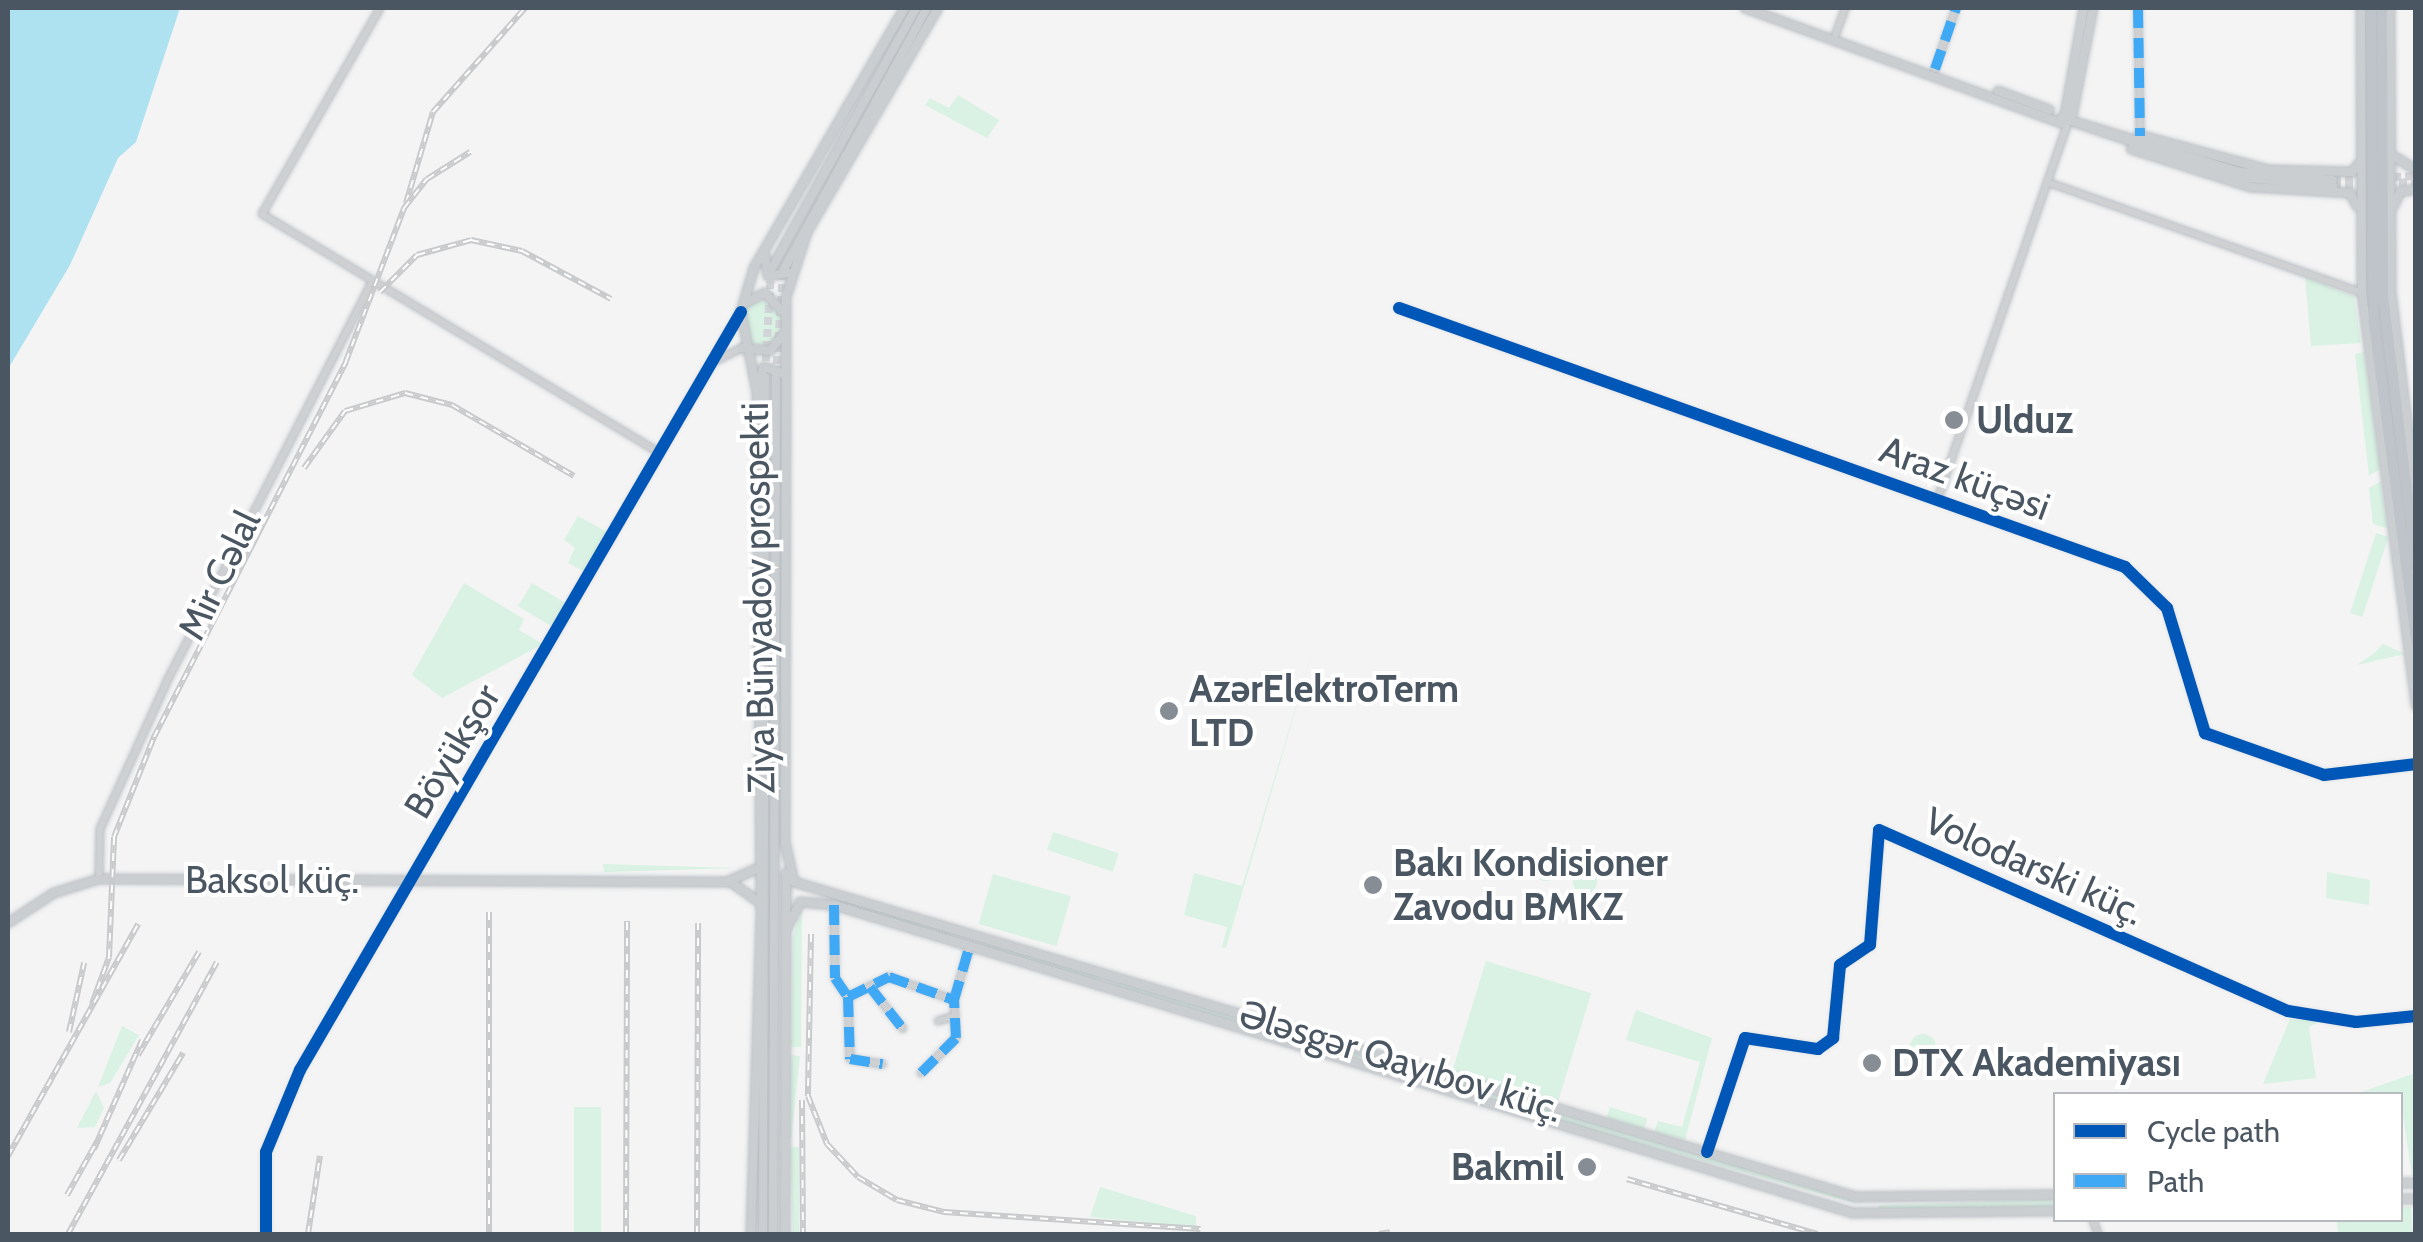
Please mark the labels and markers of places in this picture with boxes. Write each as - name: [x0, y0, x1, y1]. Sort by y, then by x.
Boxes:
- place label: Ulduz: [1976, 397, 2073, 443]
- marker: Ulduz: [1941, 407, 1967, 433]
- place label: AzərElektroTerm LTD: [1189, 666, 1459, 756]
- marker: AzərElektroTerm LTD: [1158, 700, 1180, 722]
- place label: Bakı Kondisioner Zavodu BMKZ: [1393, 840, 1668, 929]
- marker: Bakı Kondisioner Zavodu BMKZ: [1362, 874, 1384, 896]
- place label: DTX Akademiyası: [1892, 1040, 2181, 1086]
- marker: DTX Akademiyası: [1861, 1052, 1883, 1074]
- place label: Bakmil: [1451, 1144, 1564, 1190]
- marker: Bakmil: [1574, 1154, 1600, 1180]

